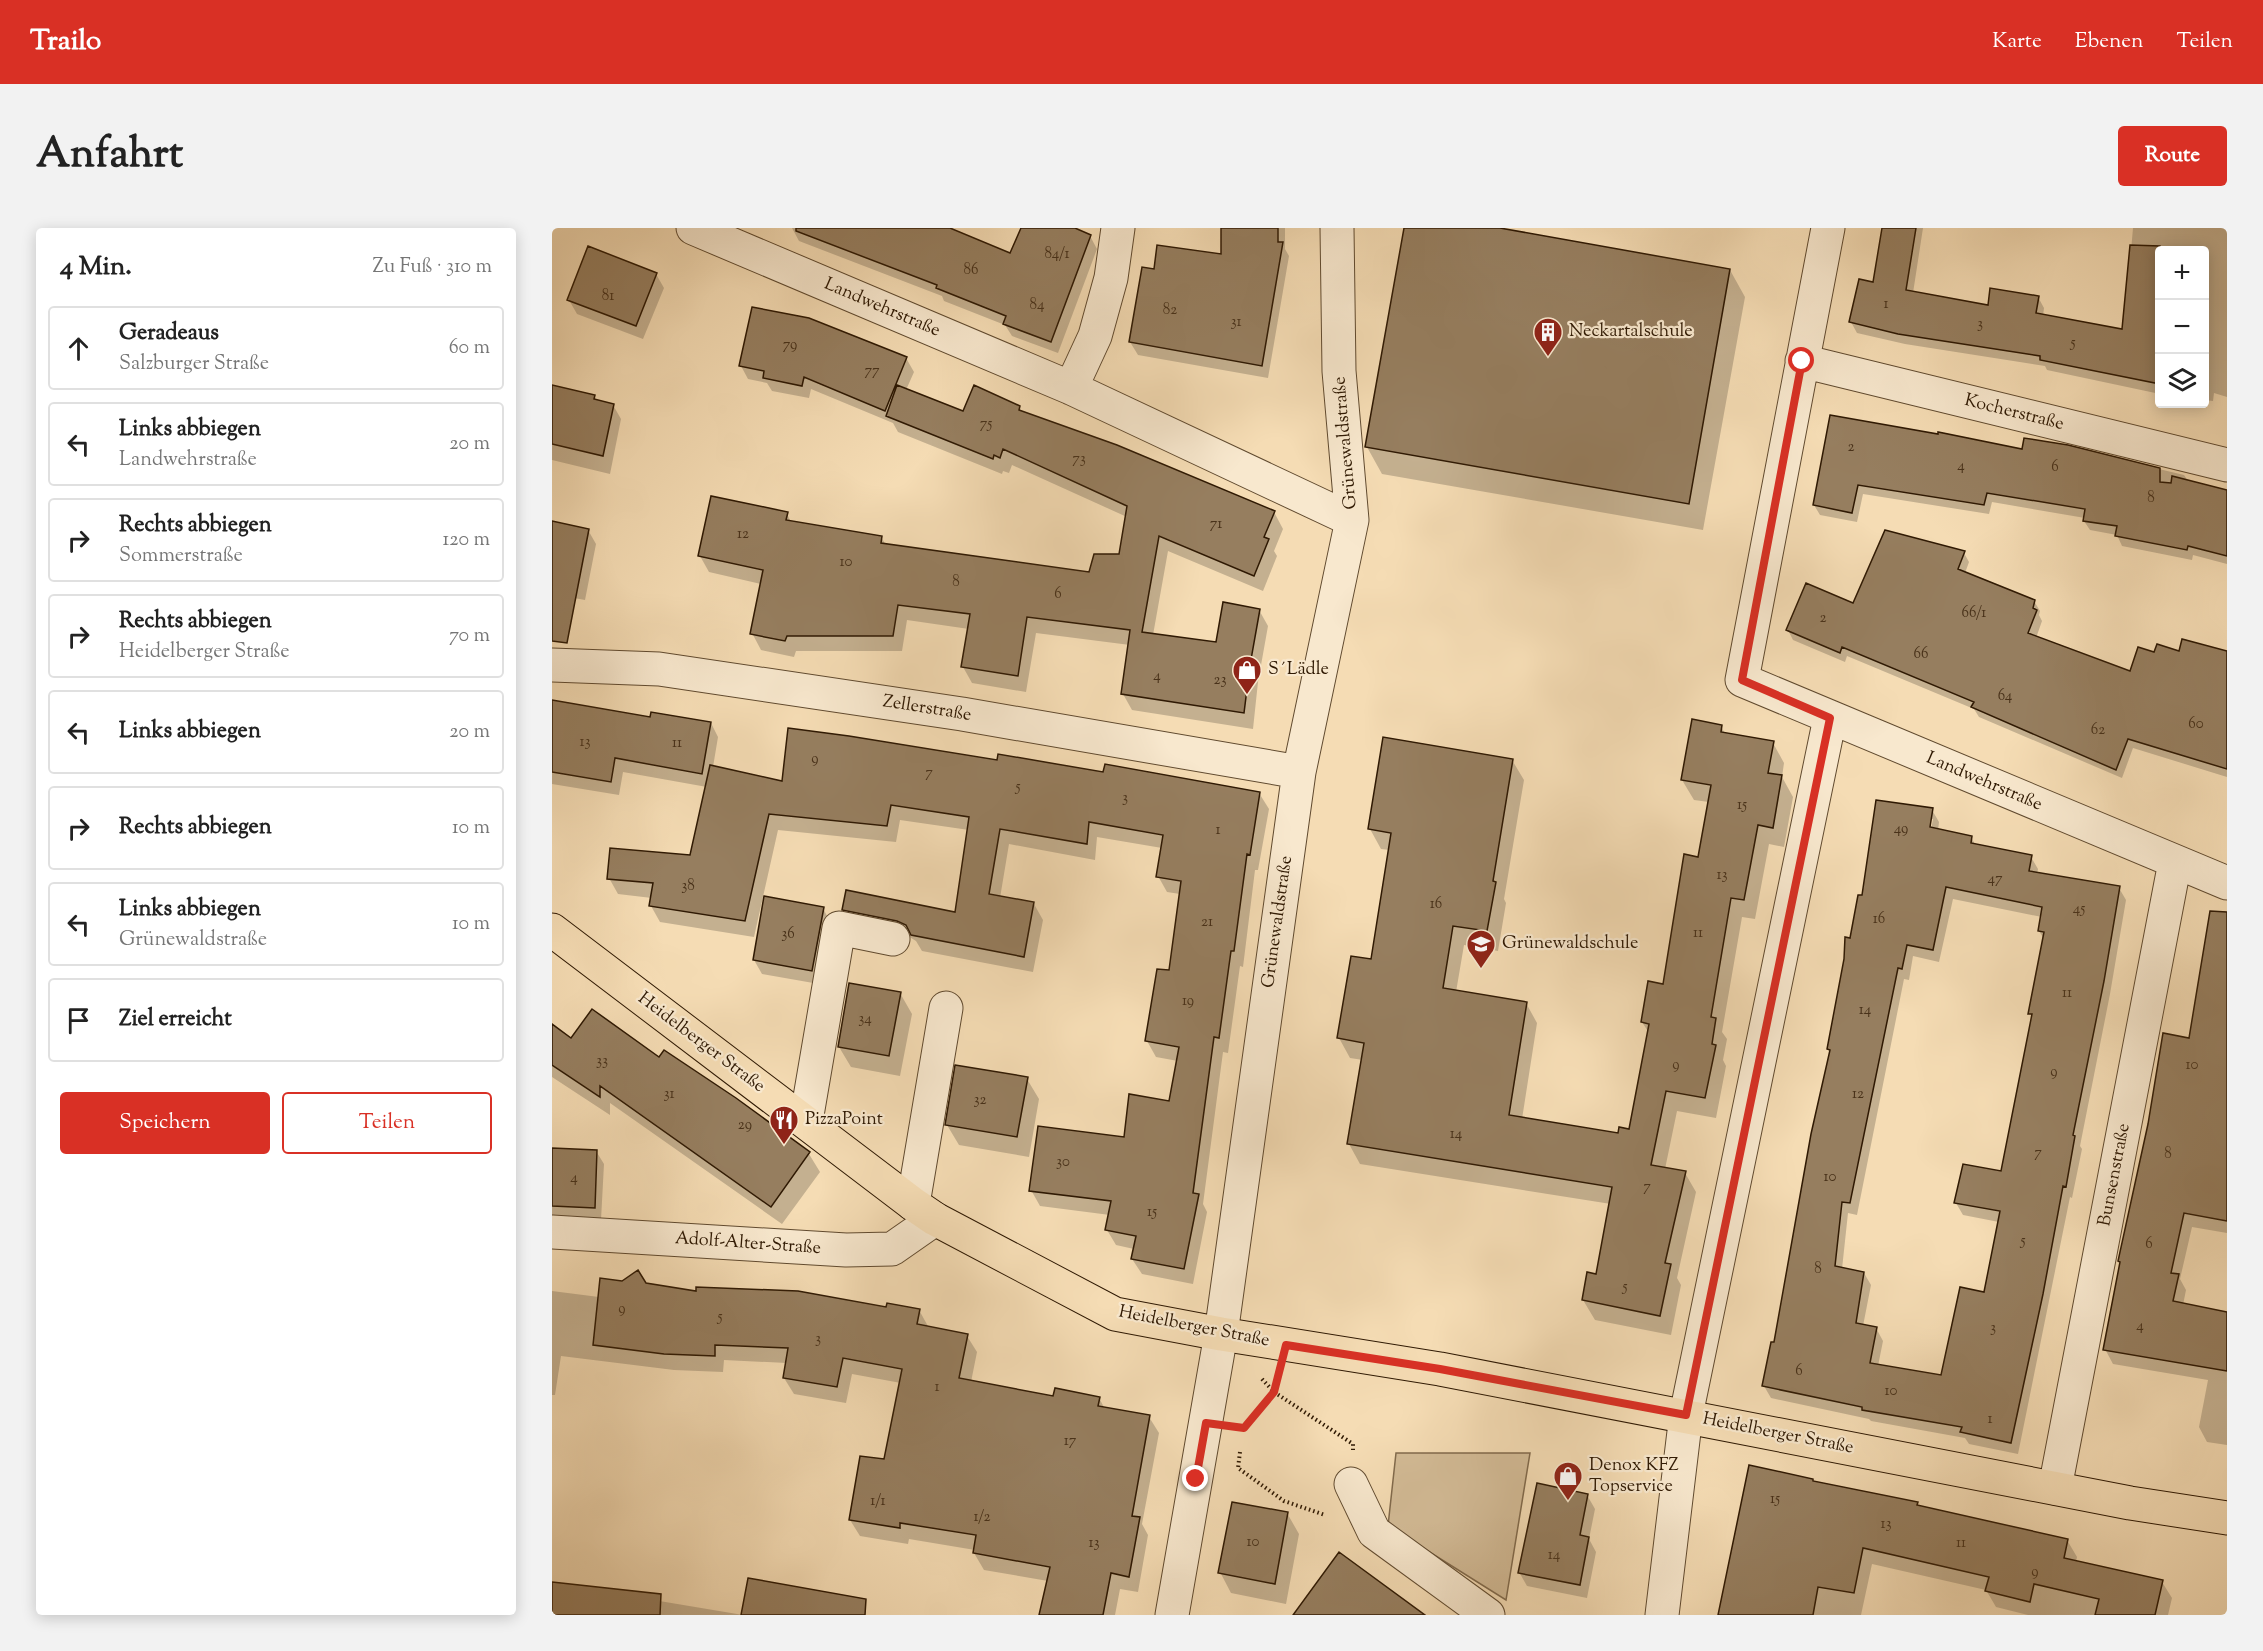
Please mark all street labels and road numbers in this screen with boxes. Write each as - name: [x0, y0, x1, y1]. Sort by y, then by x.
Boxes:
- street label: Landwehrstraße: [820, 272, 944, 344]
- street label: Grünewaldstraße: [1327, 375, 1365, 511]
- street label: Kocherstraße: [1961, 388, 2067, 438]
- street label: Zellerstraße: [881, 689, 973, 729]
- street label: Landwehrstraße: [1922, 746, 2046, 818]
- street label: Grünewaldstraße: [1256, 854, 1300, 990]
- street label: Heidelberger Straße: [632, 986, 770, 1100]
- street label: Bunsenstraße: [2092, 1121, 2138, 1229]
- street label: Adolf-Alter-Straße: [674, 1226, 822, 1262]
- street label: Heidelberger Straße: [1116, 1300, 1272, 1354]
- street label: Heidelberger Straße: [1700, 1407, 1856, 1461]

